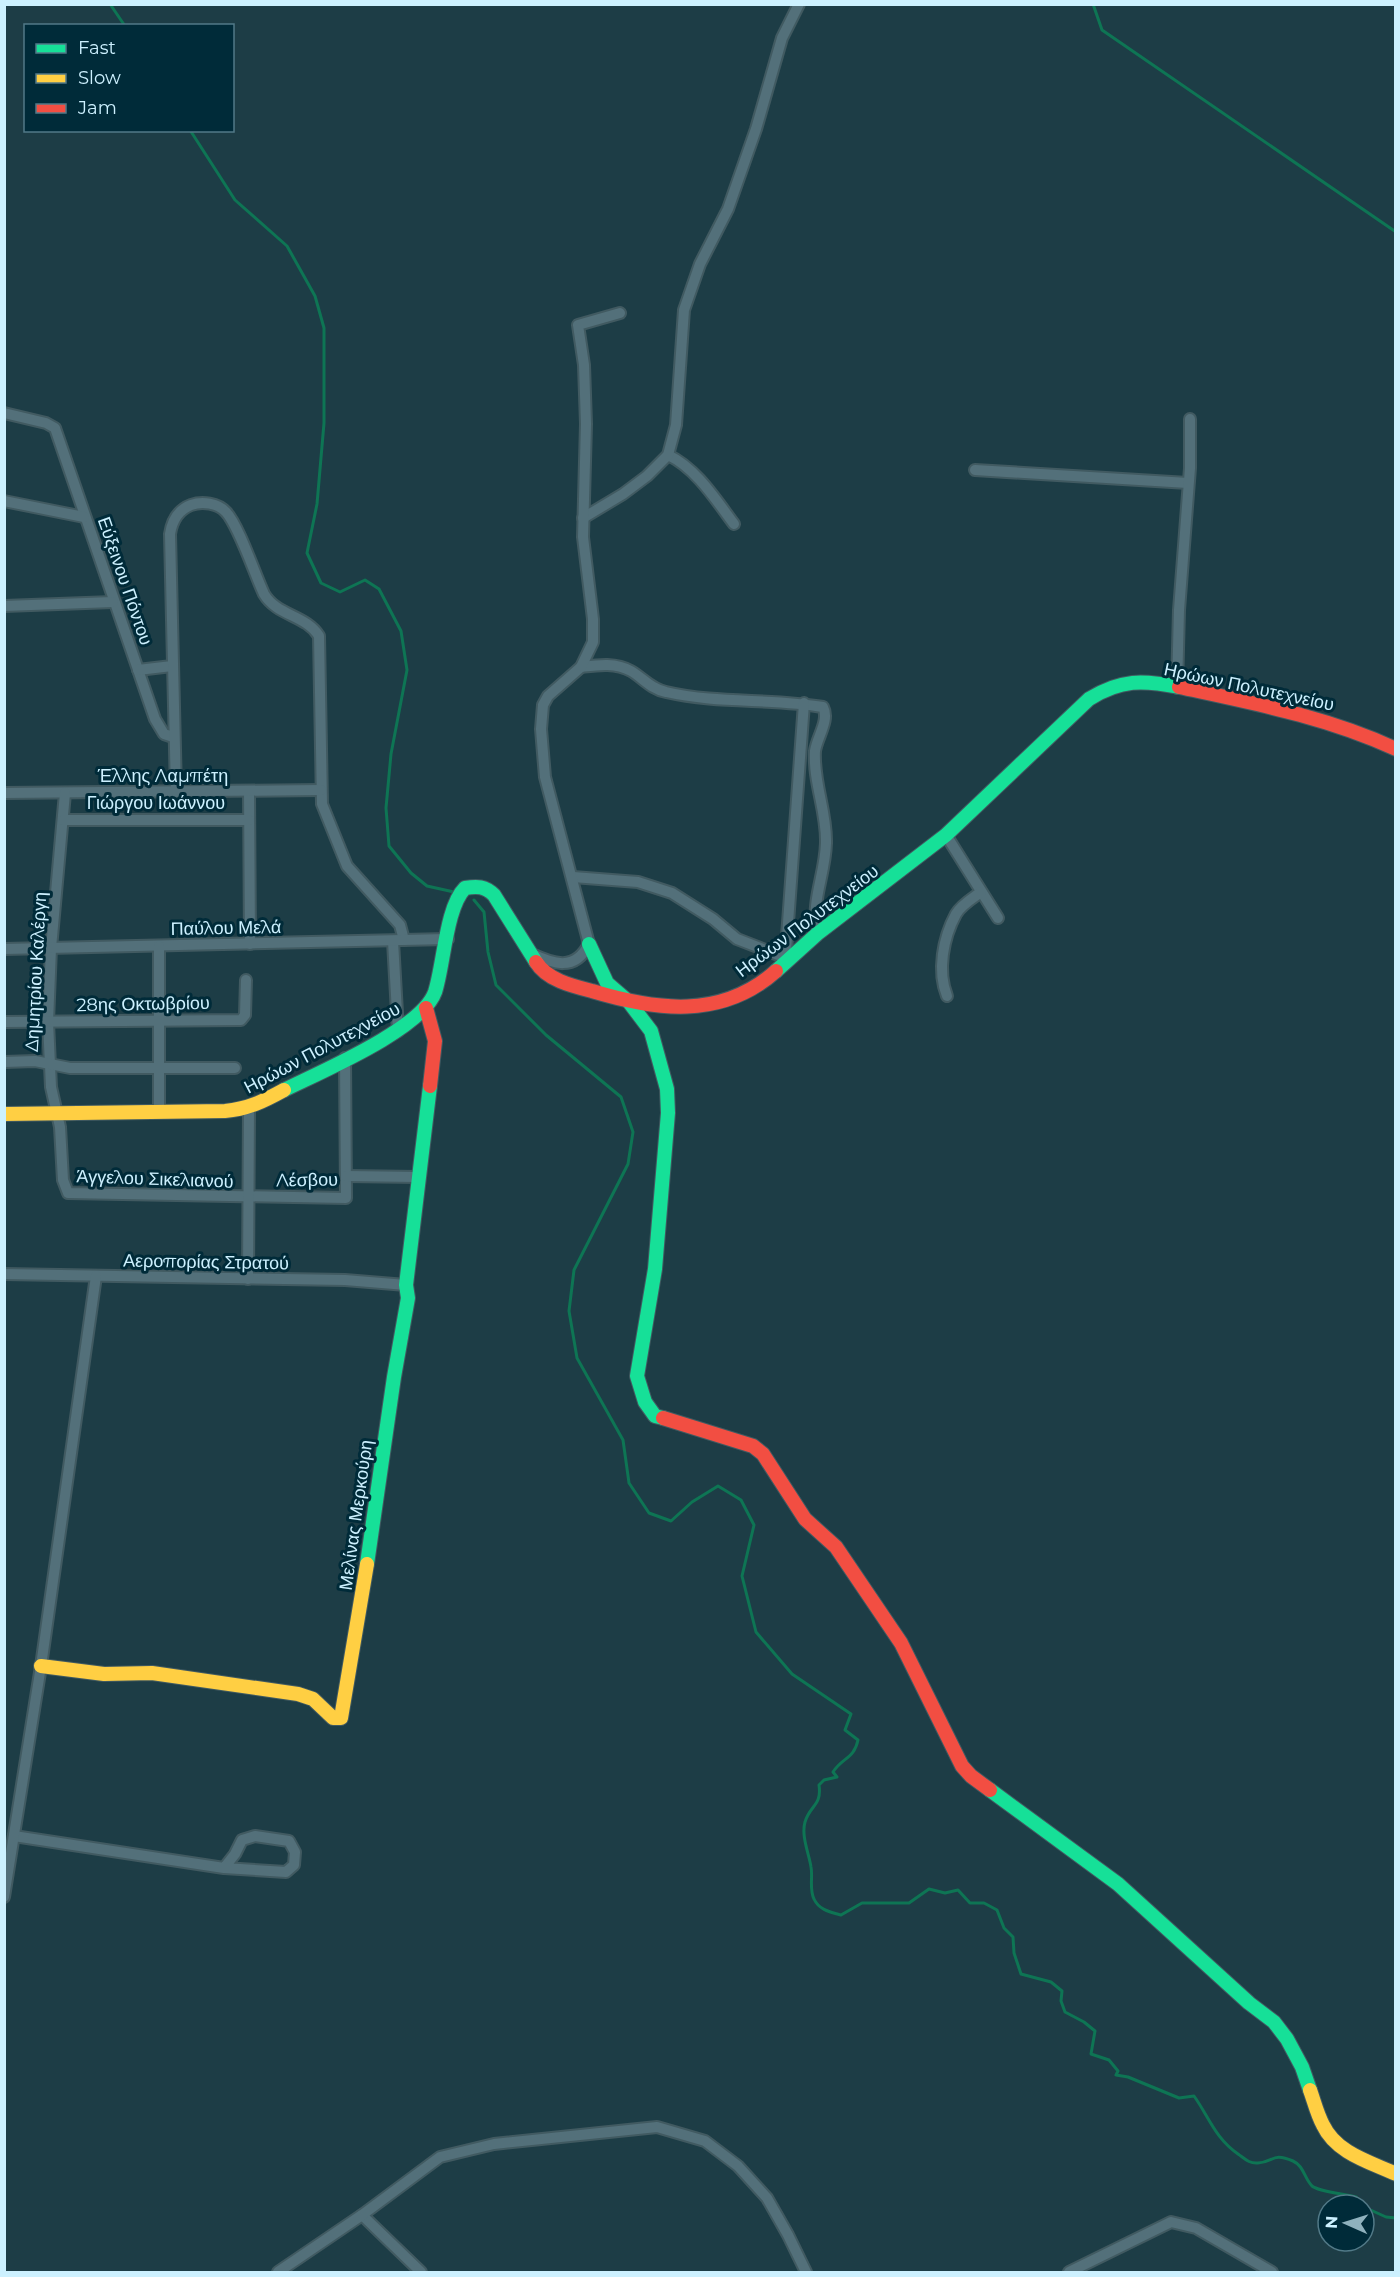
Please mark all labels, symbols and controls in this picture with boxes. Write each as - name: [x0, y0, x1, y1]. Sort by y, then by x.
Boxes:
- legend: [24, 24, 234, 132]
- text: Fast: [78, 37, 116, 59]
- text: Slow: [78, 67, 121, 89]
- text: Jam: [77, 97, 117, 119]
- street label: Εύξεινου Πόντου: [93, 514, 157, 648]
- street label: Ηρώων Πολυτεχνείου: [1162, 658, 1336, 716]
- street label: Έλλης Λαμπέτη: [97, 765, 228, 787]
- street label: Γιώργου Ιωάννου: [87, 792, 225, 814]
- street label: Ηρώων Πολυτεχνείου: [731, 860, 883, 982]
- street label: Δημητρίου Καλέργη: [21, 891, 51, 1053]
- street label: Παύλου Μελά: [170, 916, 282, 940]
- street label: 28ης Οκτωβρίου: [76, 992, 210, 1016]
- street label: Ηρώων Πολυτεχνείου: [240, 998, 404, 1098]
- street label: Άγγελου Σικελιανού: [76, 1165, 234, 1193]
- street label: Λέσβου: [276, 1168, 338, 1192]
- street label: Αεροπορίας Στρατού: [123, 1250, 289, 1274]
- street label: Μελίνας Μερκούρη: [335, 1438, 377, 1592]
- north arrow: [1316, 2193, 1376, 2253]
- text: N: [1322, 2215, 1341, 2229]

